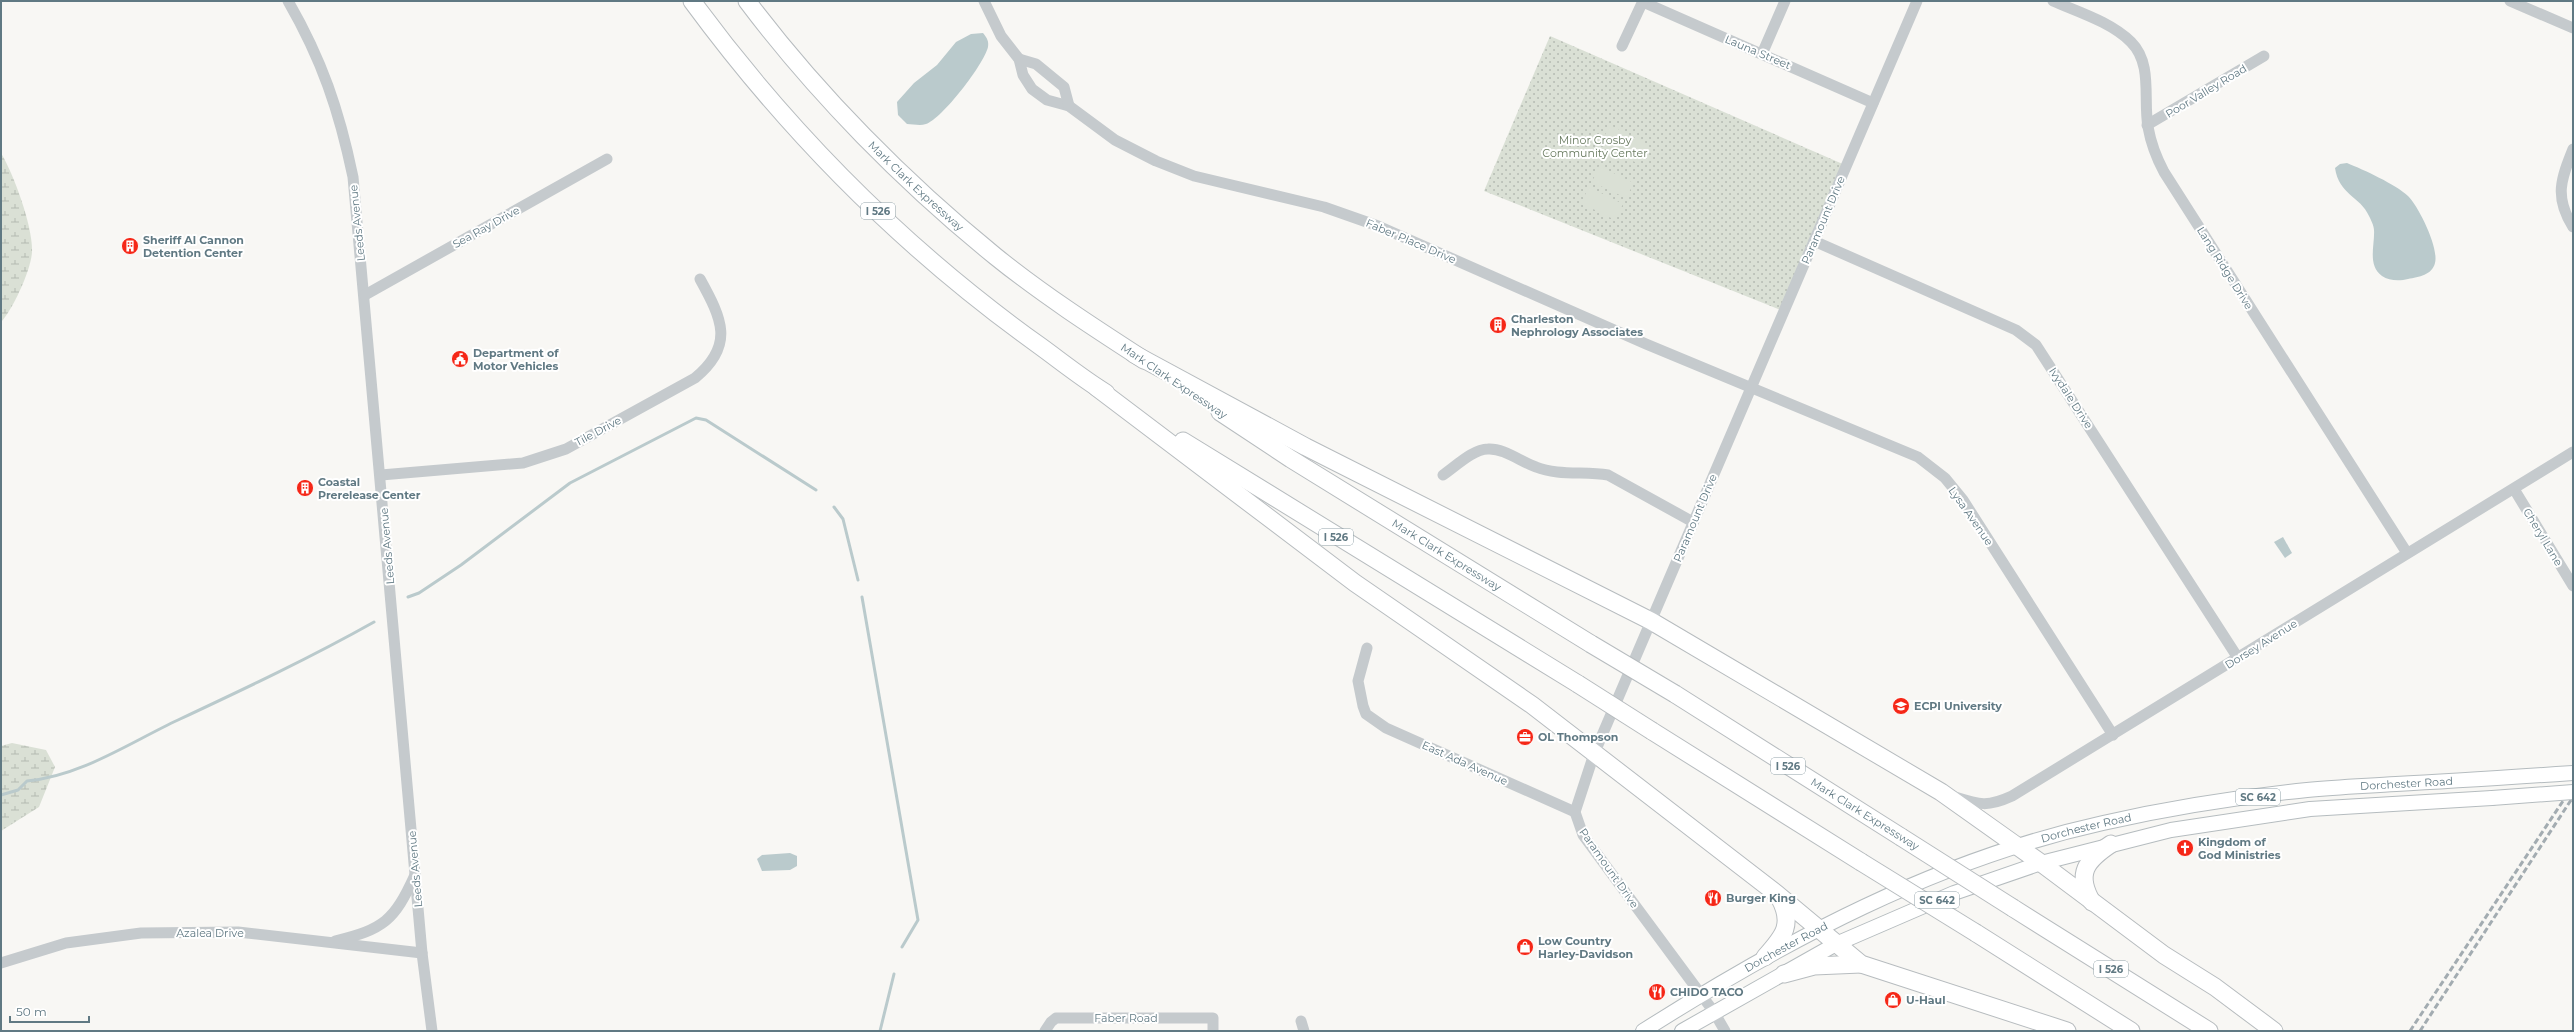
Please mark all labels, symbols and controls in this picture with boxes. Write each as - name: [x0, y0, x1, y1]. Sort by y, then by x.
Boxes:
- street label: Launa Street: [1723, 32, 1794, 72]
- street label: Poor Valley Road: [2163, 61, 2249, 121]
- park label: Minor Crosby Community Center: [1542, 133, 1648, 160]
- street label: Mark Clark Expressway: [865, 138, 967, 234]
- street label: Paramount Drive: [1798, 174, 1848, 266]
- street label: Leeds Avenue: [346, 184, 368, 262]
- street label: Sea Ray Drive: [450, 203, 522, 251]
- road number: I 526: [861, 203, 895, 219]
- street label: Faber Place Drive: [1364, 216, 1458, 266]
- street label: Lang Ridge Drive: [2194, 224, 2256, 312]
- place label: Sheriff Al Cannon Detention Center: [143, 233, 244, 260]
- building icon: Sheriff Al Cannon Detention Center: [120, 236, 140, 256]
- place label: Charleston Nephrology Associates: [1511, 312, 1643, 339]
- building icon: Charleston Nephrology Associates: [1488, 315, 1508, 335]
- street label: Mark Clark Expressway: [1118, 340, 1230, 422]
- place label: Department of Motor Vehicles: [473, 346, 559, 373]
- public building icon: Department of Motor Vehicles: [450, 349, 470, 369]
- street label: Ivydale Drive: [2046, 365, 2096, 432]
- street label: Tile Drive: [572, 413, 624, 449]
- street label: Paramount Drive: [1670, 472, 1720, 564]
- place label: Coastal Prerelease Center: [318, 475, 421, 502]
- building icon: Coastal Prerelease Center: [295, 478, 315, 498]
- street label: Lysa Avenue: [1946, 484, 1997, 548]
- street label: Cheryl Lane: [2520, 506, 2566, 569]
- street label: Leeds Avenue: [377, 507, 397, 585]
- street label: Mark Clark Expressway: [1389, 516, 1504, 594]
- road number: I 526: [1319, 529, 1353, 545]
- street label: Dorsey Avenue: [2222, 616, 2300, 672]
- school or university icon: ECPI University: [1891, 696, 1911, 716]
- place label: ECPI University: [1914, 699, 2002, 713]
- office icon: OL Thompson: [1515, 727, 1535, 747]
- place label: OL Thompson: [1538, 730, 1618, 744]
- street label: East Ada Avenue: [1420, 738, 1510, 788]
- road number: I 526: [1771, 758, 1805, 774]
- street label: Dorchester Road: [2360, 774, 2453, 793]
- street label: Mark Clark Expressway: [1808, 775, 1922, 853]
- road number: SC 642: [2236, 789, 2280, 805]
- street label: Dorchester Road: [2039, 810, 2133, 846]
- street label: Paramount Drive: [1576, 825, 1642, 911]
- street label: Leeds Avenue: [405, 830, 425, 908]
- place label: Kingdom of God Ministries: [2198, 835, 2281, 862]
- church icon: Kingdom of God Ministries: [2175, 838, 2195, 858]
- restaurant icon: Burger King: [1703, 888, 1723, 908]
- place label: Burger King: [1726, 891, 1796, 905]
- road number: SC 642: [1915, 892, 1959, 908]
- street label: Dorchester Road: [1742, 919, 1830, 975]
- street label: Azalea Drive: [176, 926, 244, 940]
- place label: Low Country Harley-Davidson: [1538, 934, 1633, 961]
- shop icon: Low Country Harley-Davidson: [1515, 937, 1535, 957]
- road number: I 526: [2094, 961, 2128, 977]
- restaurant icon: CHIDO TACO: [1647, 982, 1667, 1002]
- place label: CHIDO TACO: [1670, 985, 1744, 999]
- shop icon: U-Haul: [1883, 990, 1903, 1010]
- place label: U-Haul: [1906, 993, 1945, 1007]
- scale bar: [10, 998, 89, 1024]
- text: 50 m: [16, 1004, 47, 1019]
- street label: Faber Road: [1094, 1011, 1158, 1025]

